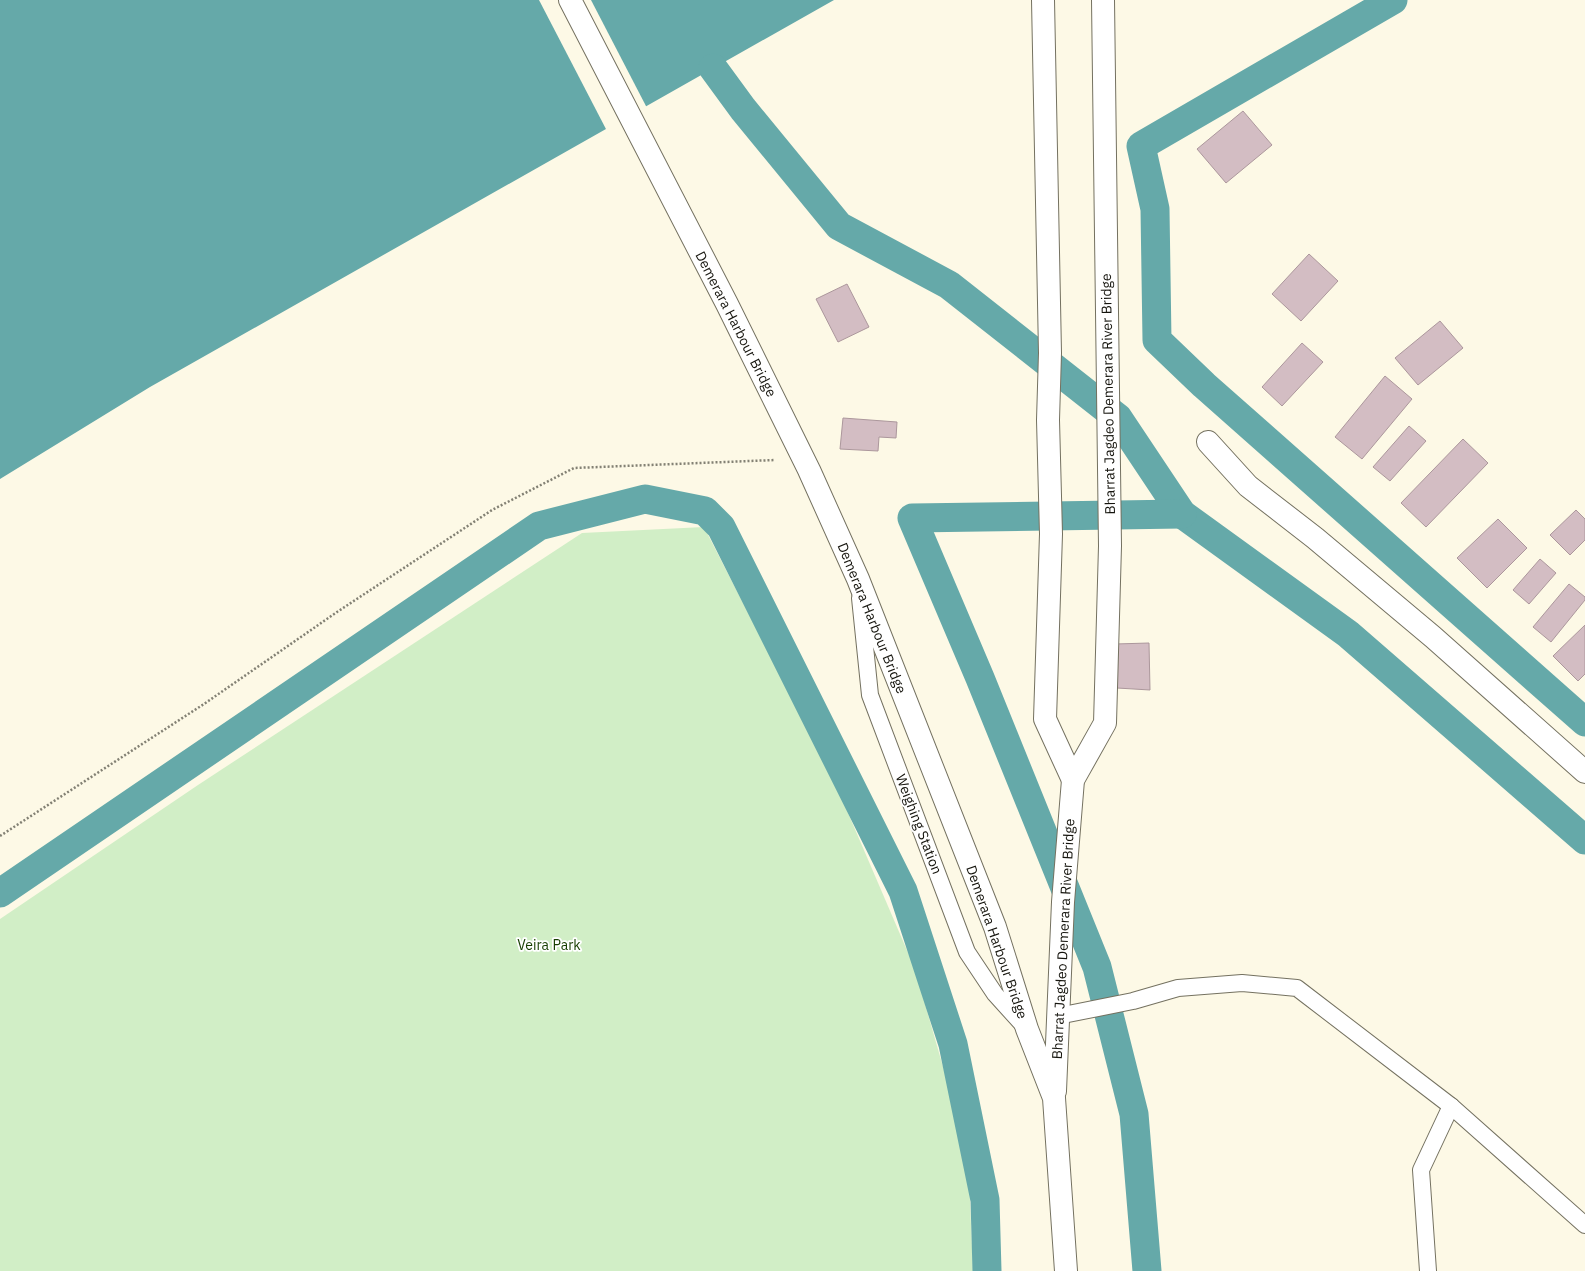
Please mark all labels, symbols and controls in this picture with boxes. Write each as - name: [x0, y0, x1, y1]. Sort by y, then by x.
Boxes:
- street label: Demerara Harbour Bridge: [691, 248, 781, 400]
- street label: Bharrat Jagdeo Demerara River Bridge: [1097, 273, 1119, 515]
- street label: Demerara Harbour Bridge: [833, 540, 911, 696]
- street label: Weighing Station: [892, 771, 946, 877]
- street label: Bharrat Jagdeo Demerara River Bridge: [1048, 818, 1078, 1060]
- street label: Demerara Harbour Bridge: [962, 863, 1032, 1021]
- park label: Veira Park: [517, 936, 581, 954]

